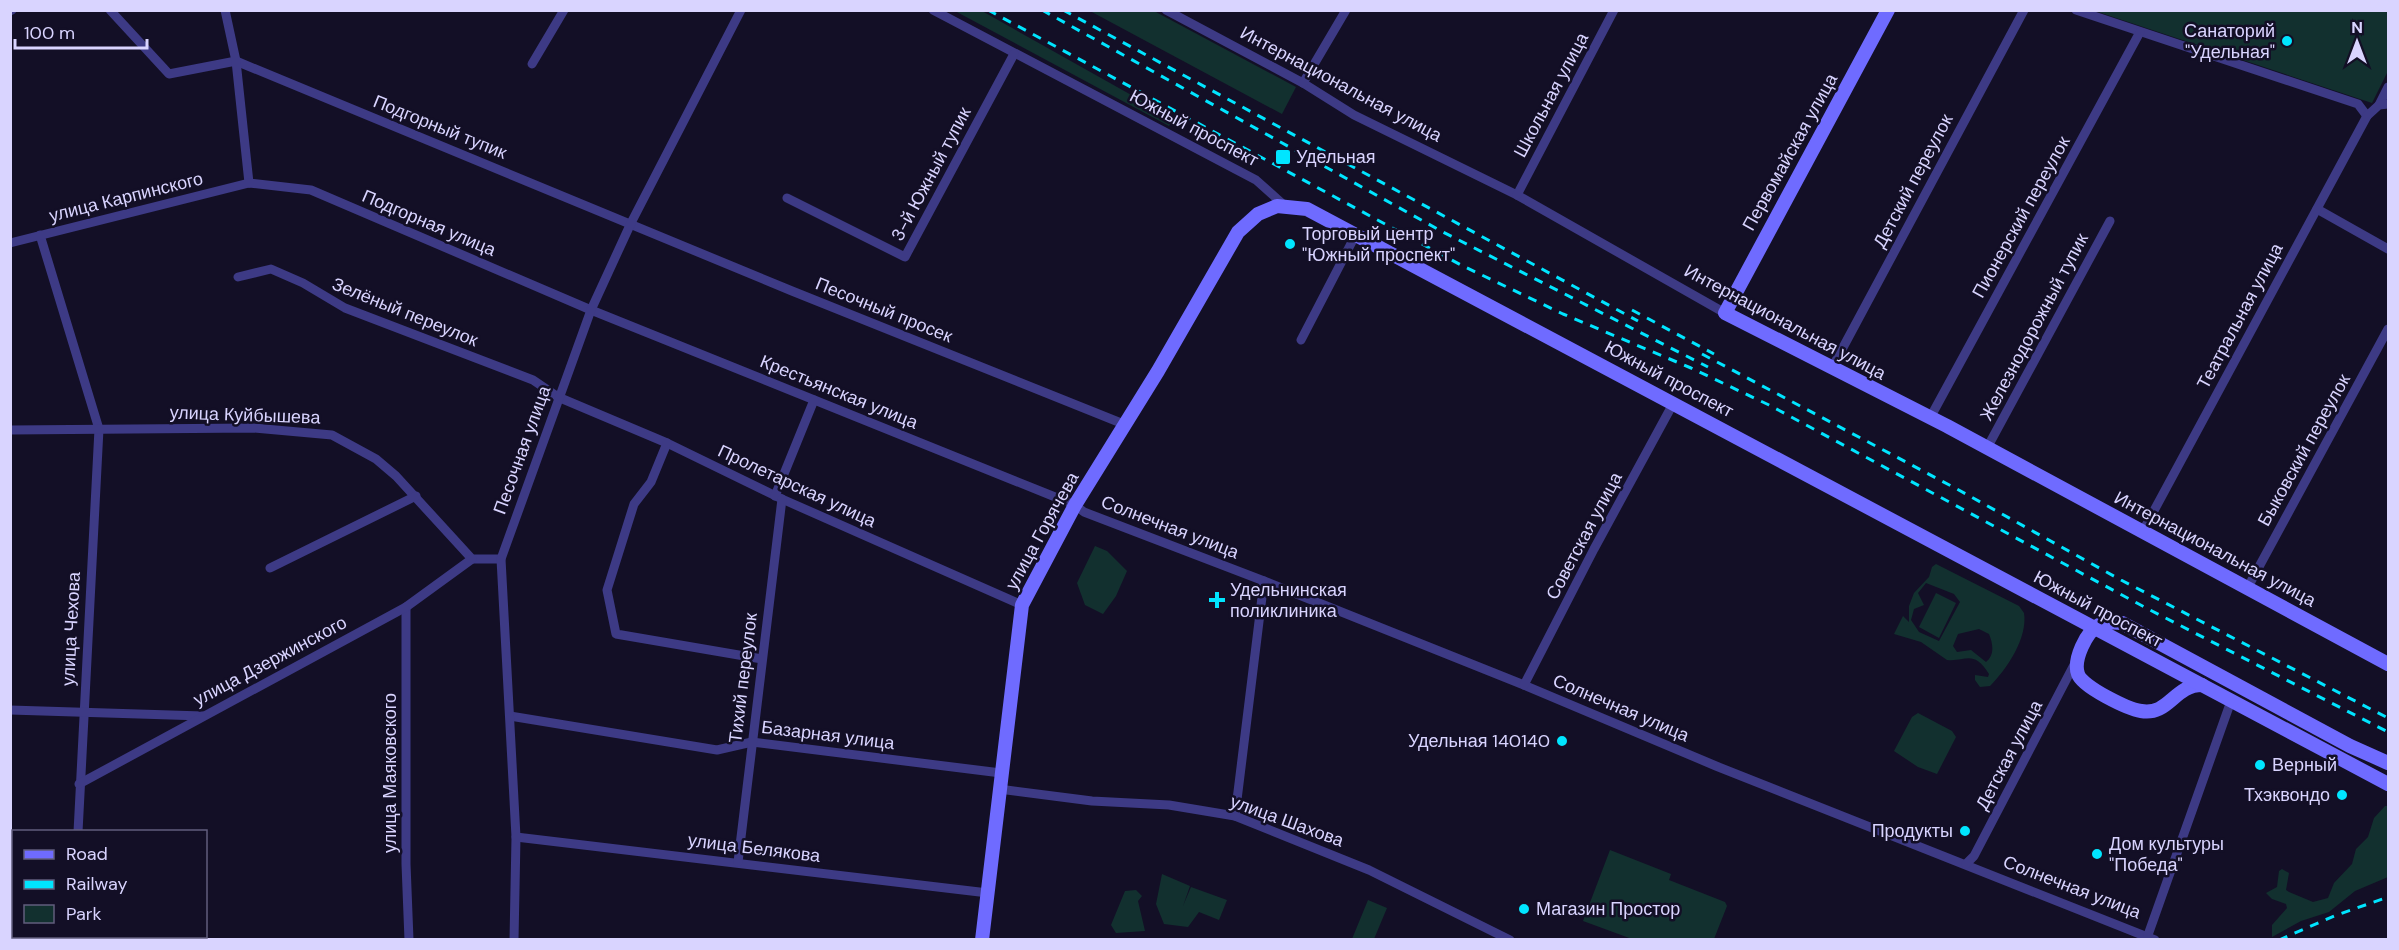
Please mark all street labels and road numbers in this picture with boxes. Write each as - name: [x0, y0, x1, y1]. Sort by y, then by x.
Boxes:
- street label: Интернациональная улица: [1236, 21, 1447, 148]
- street label: Школьная улица: [1508, 28, 1594, 162]
- street label: Первомайская улица: [1737, 68, 1844, 235]
- street label: Южный проспект: [1125, 84, 1263, 172]
- street label: Подгорный тупик: [370, 89, 510, 165]
- street label: 3-й Южный тупик: [886, 103, 976, 245]
- street label: Детский переулок: [1868, 110, 1958, 252]
- street label: Пионерский переулок: [1967, 132, 2076, 302]
- street label: улица Карпинского: [47, 166, 205, 228]
- street label: Подгорная улица: [358, 184, 501, 262]
- street label: Железнодорожный тупик: [1974, 229, 2094, 425]
- street label: Театральная улица: [2191, 238, 2289, 393]
- street label: Интернациональная улица: [1680, 259, 1891, 386]
- street label: Зелёный переулок: [329, 272, 482, 352]
- street label: Песочный просек: [812, 272, 956, 348]
- street label: Южный проспект: [1600, 335, 1738, 423]
- street label: Крестьянская улица: [757, 349, 922, 435]
- street label: Быковский переулок: [2252, 369, 2356, 530]
- street label: Песочная улица: [488, 381, 557, 518]
- street label: улица Куйбышева: [169, 400, 322, 430]
- street label: Пролетарская улица: [714, 439, 881, 534]
- street label: улица Горячева: [1000, 467, 1085, 594]
- street label: Советская улица: [1540, 467, 1628, 604]
- street label: Интернациональная улица: [2110, 486, 2321, 613]
- street label: Солнечная улица: [1098, 490, 1243, 565]
- street label: Южный проспект: [2029, 565, 2167, 653]
- street label: улица Чехова: [56, 570, 86, 687]
- street label: улица Дзержинского: [189, 610, 351, 712]
- street label: Тихий переулок: [723, 611, 763, 744]
- street label: Солнечная улица: [1549, 668, 1694, 748]
- street label: улица Маяковского: [378, 693, 402, 853]
- street label: Детская улица: [1970, 695, 2048, 814]
- street label: Базарная улица: [760, 715, 897, 755]
- street label: улица Шахова: [1227, 789, 1348, 853]
- street label: улица Белякова: [686, 828, 823, 868]
- street label: Солнечная улица: [2000, 850, 2145, 925]

